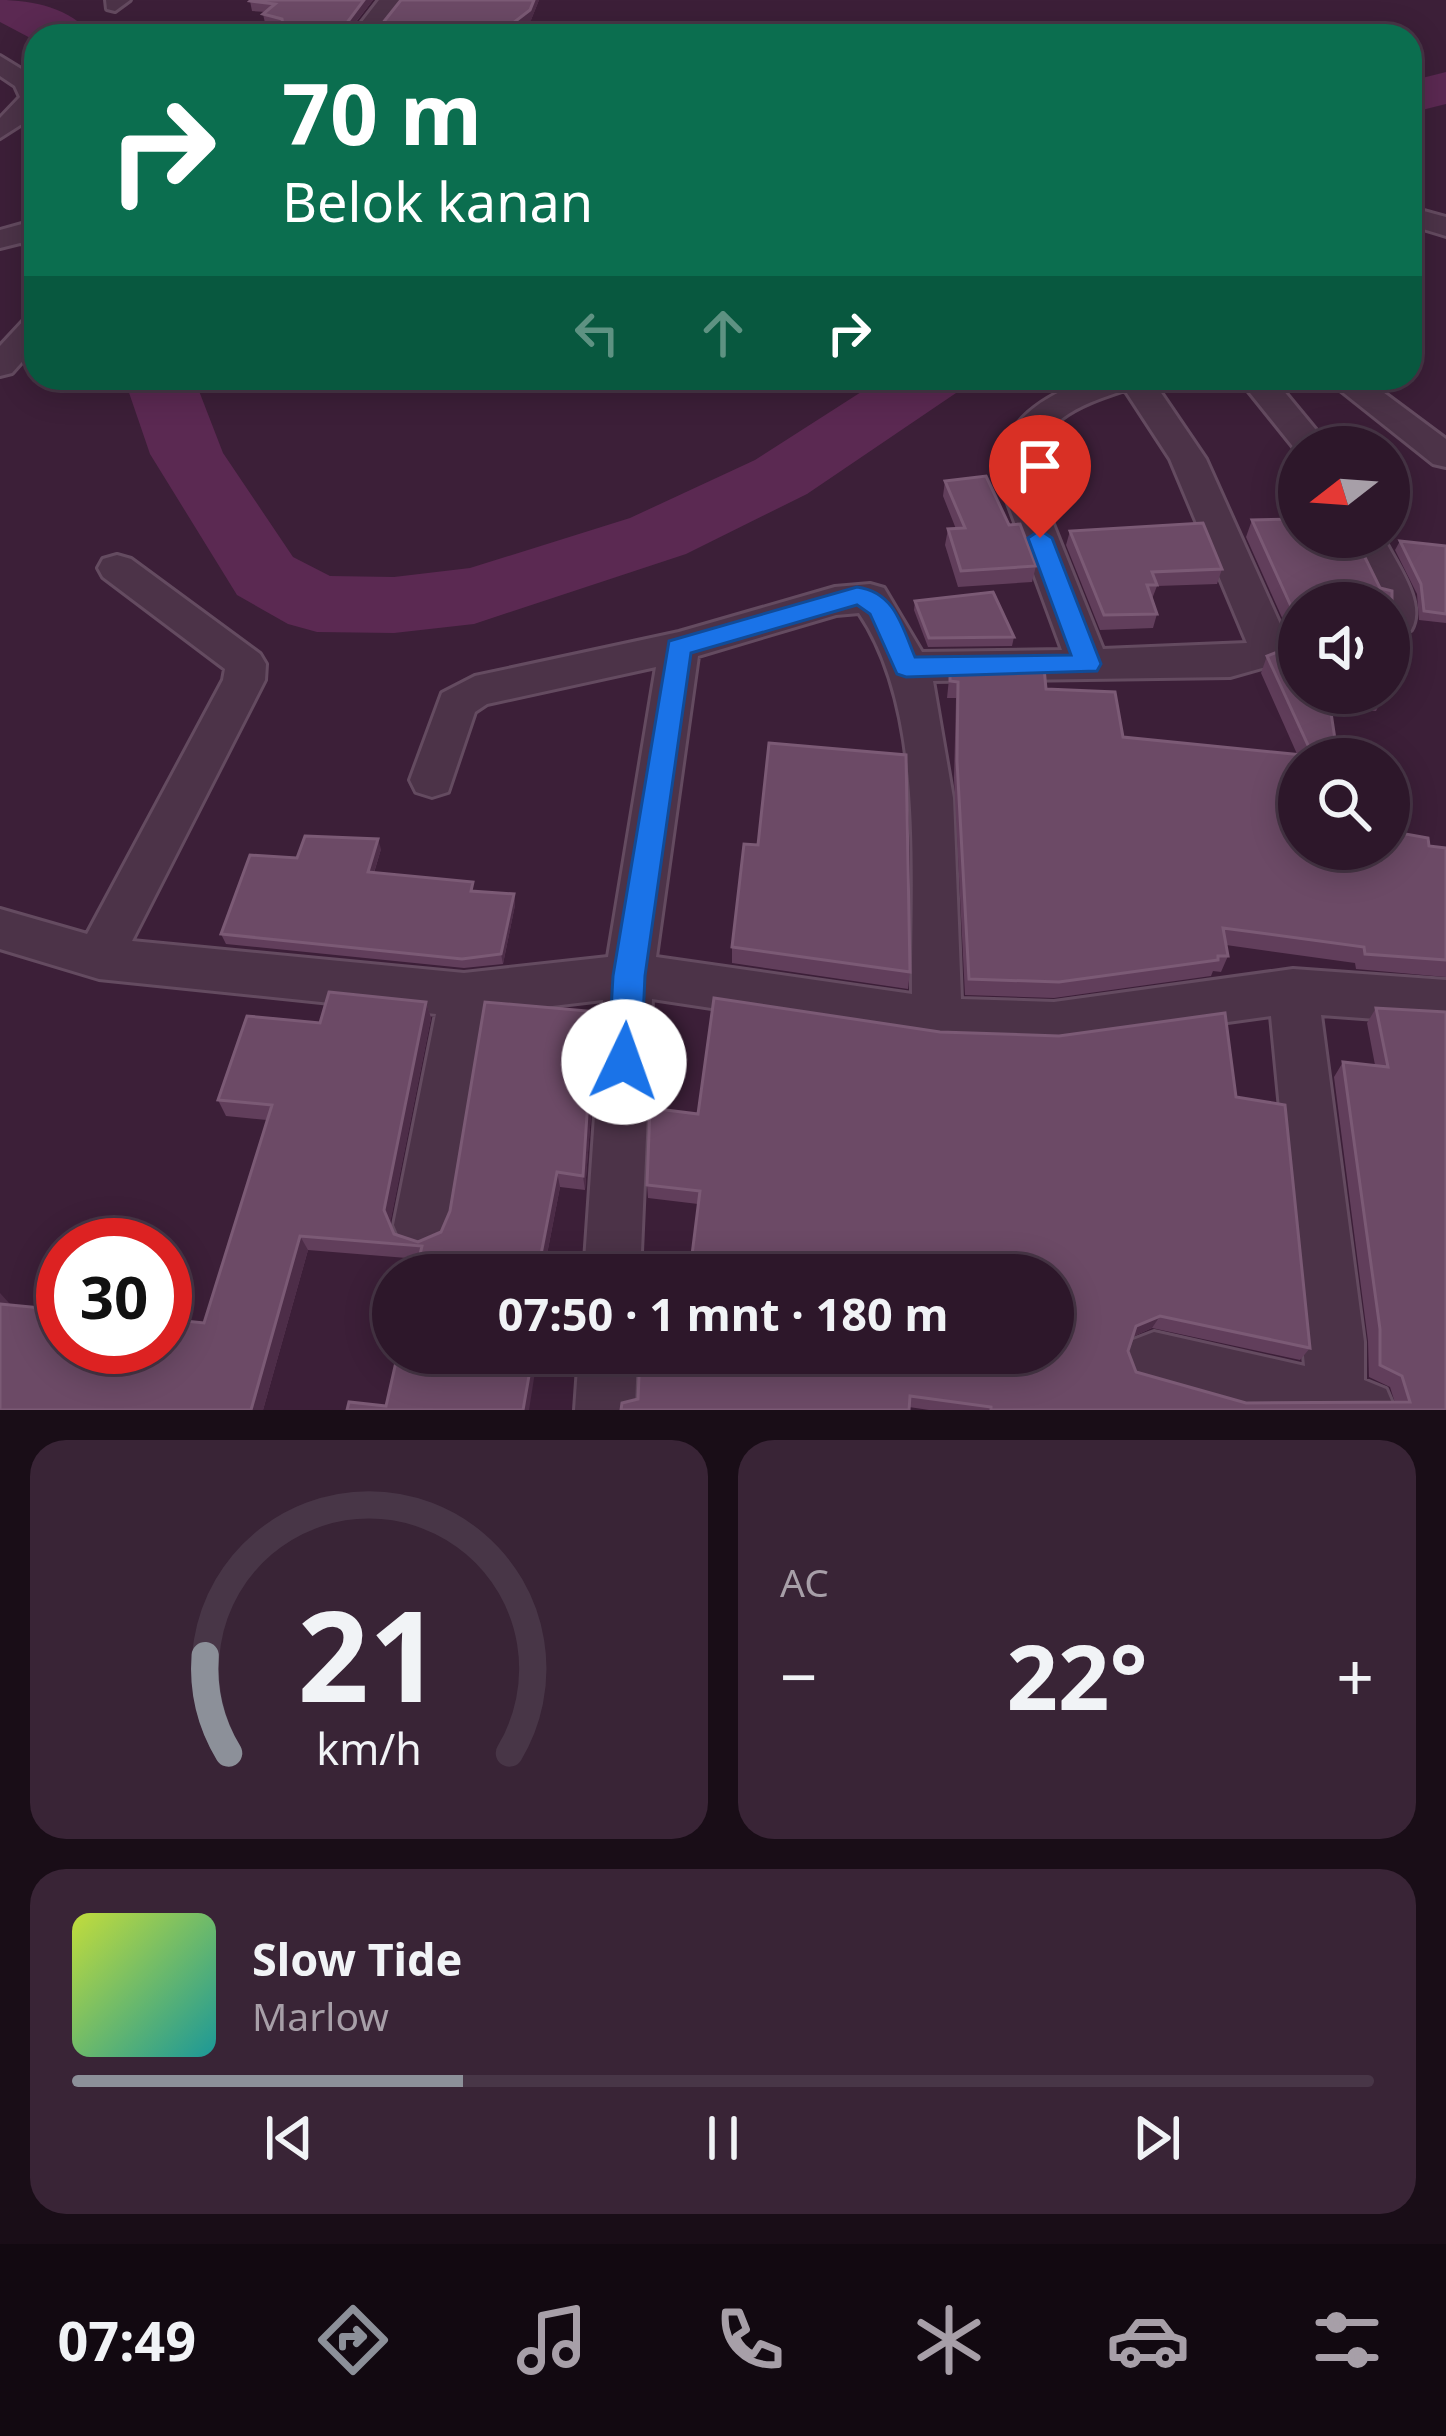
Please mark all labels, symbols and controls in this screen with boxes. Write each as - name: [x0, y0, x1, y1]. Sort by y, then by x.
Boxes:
- text: 70 m: [282, 55, 482, 170]
- icon: right: [84, 72, 240, 228]
- text: Belok kanan: [282, 164, 593, 238]
- icon: left: [564, 300, 630, 366]
- icon: ahead: [690, 300, 756, 366]
- icon: right: [816, 300, 882, 366]
- pin: [989, 415, 1091, 538]
- north arrow: [1278, 426, 1410, 558]
- map controls: [1278, 426, 1410, 870]
- icon: arrive: [1007, 433, 1073, 499]
- button: sound: [1278, 582, 1410, 714]
- button: search: [1278, 738, 1410, 870]
- position arrow: [561, 999, 687, 1125]
- speed limit sign: 30: [36, 1218, 192, 1374]
- text: 07:50 · 1 mnt · 180 m: [498, 1283, 948, 1344]
- text: AC: [780, 1555, 829, 1608]
- text: 21: [298, 1569, 440, 1739]
- text: 22°: [1006, 1614, 1148, 1736]
- text: −: [780, 1630, 818, 1720]
- text: +: [1336, 1630, 1374, 1720]
- text: km/h: [316, 1718, 422, 1777]
- text: Slow Tide: [252, 1928, 462, 1989]
- text: Marlow: [252, 1989, 389, 2042]
- icon: previous: [256, 2105, 322, 2171]
- icon: pause: [690, 2105, 756, 2171]
- icon: next: [1124, 2105, 1190, 2171]
- icon: directions: [311, 2298, 395, 2382]
- icon: music: [510, 2298, 594, 2382]
- icon: phone: [708, 2298, 792, 2382]
- icon: climate: [907, 2298, 991, 2382]
- icon: car: [1106, 2298, 1190, 2382]
- icon: filters: [1305, 2298, 1389, 2382]
- text: 07:49: [57, 2303, 196, 2377]

